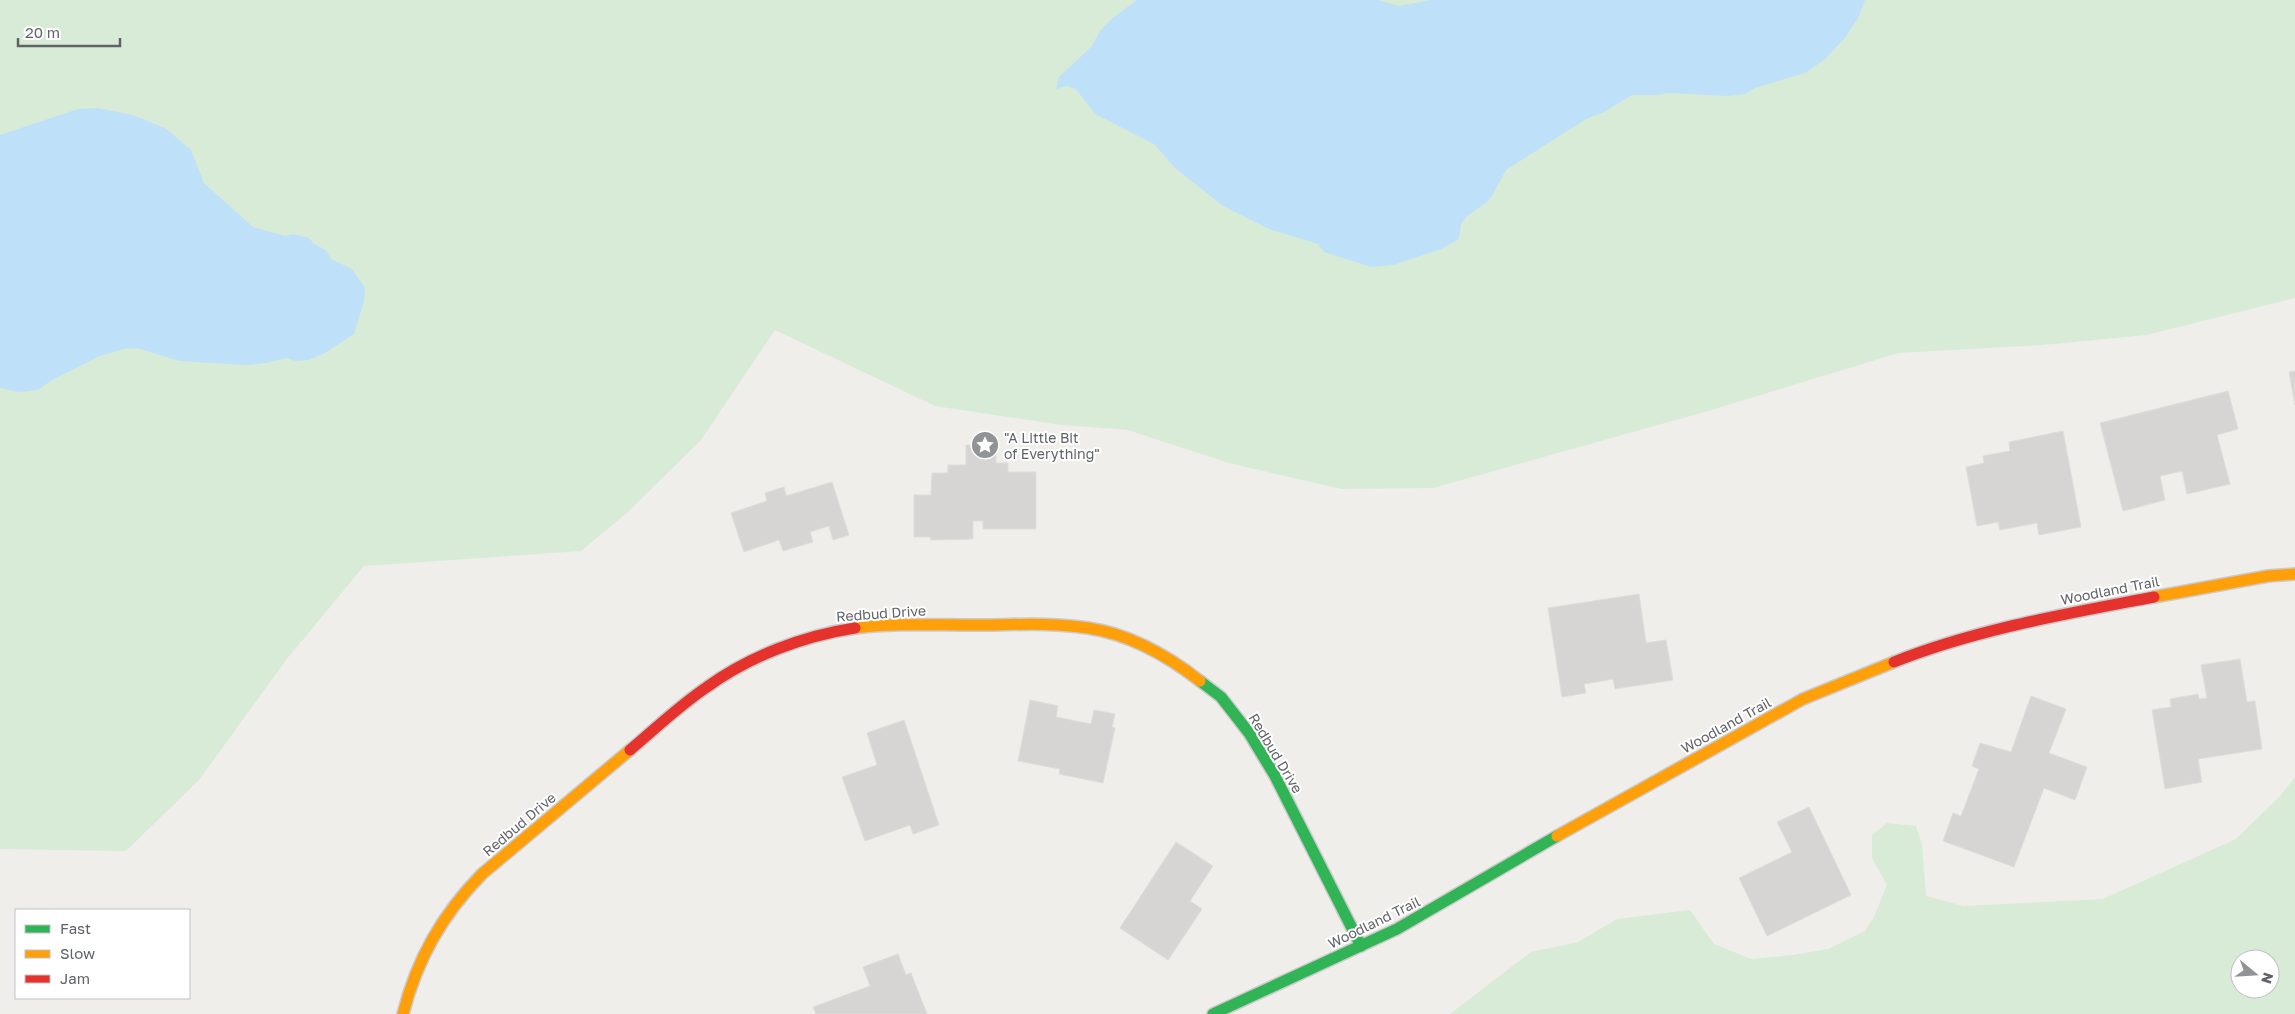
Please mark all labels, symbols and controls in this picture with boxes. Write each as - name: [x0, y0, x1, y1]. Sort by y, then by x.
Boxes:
- scale bar: [18, 15, 120, 47]
- text: 20 m: [25, 23, 60, 41]
- place label: "A Little Bit of Everything": [1004, 429, 1100, 462]
- place icon: "A Little Bit of Everything": [970, 430, 1000, 460]
- street label: Woodland Trail: [2059, 572, 2161, 608]
- street label: Redbud Drive: [836, 601, 926, 625]
- street label: Woodland Trail: [1678, 693, 1774, 757]
- street label: Redbud Drive: [1246, 710, 1306, 796]
- street label: Redbud Drive: [479, 789, 559, 859]
- street label: Woodland Trail: [1325, 892, 1423, 952]
- legend: [15, 909, 190, 999]
- text: Fast: [60, 919, 91, 937]
- text: Slow: [60, 944, 95, 962]
- north arrow: [2230, 949, 2280, 999]
- text: Jam: [60, 969, 90, 987]
- text: N: [2258, 970, 2278, 986]

